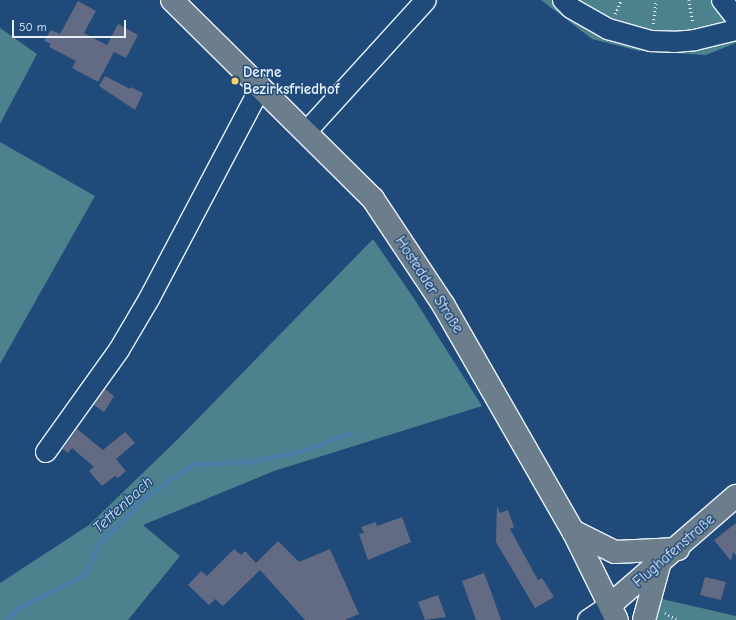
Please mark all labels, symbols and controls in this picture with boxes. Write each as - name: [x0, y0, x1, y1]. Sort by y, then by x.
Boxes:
- scale bar: [14, 12, 128, 38]
- text: 50 m: [19, 20, 47, 34]
- place label: Derne Bezirksfriedhof: [243, 63, 339, 98]
- marker: Derne Bezirksfriedhof: [230, 76, 240, 86]
- street label: Hostedder Straße: [391, 233, 467, 337]
- water label: Tettenbach: [89, 472, 157, 538]
- street label: Flughafenstraße: [629, 511, 719, 591]

